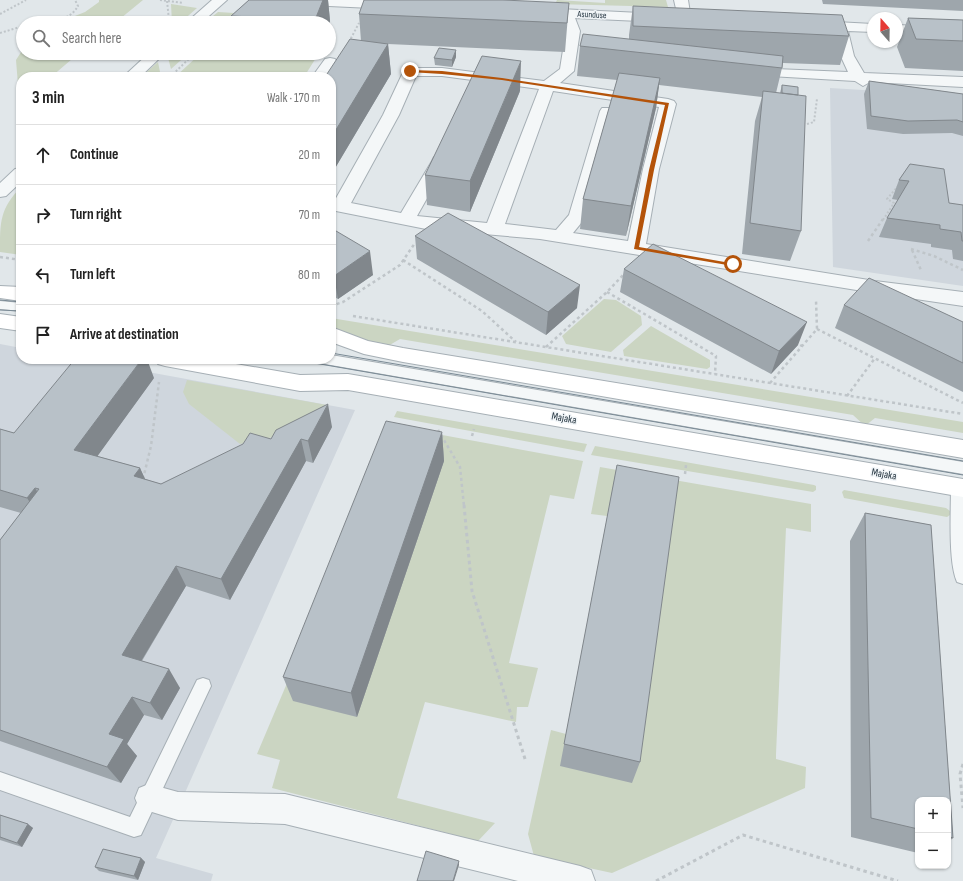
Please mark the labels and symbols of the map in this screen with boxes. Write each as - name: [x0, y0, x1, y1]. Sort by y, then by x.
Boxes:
- street label: Asunduse: [576, 9, 607, 21]
- north arrow: [867, 12, 903, 48]
- route end: [401, 62, 419, 80]
- route start: [724, 255, 742, 273]
- street label: Majaka: [550, 409, 578, 427]
- street label: Majaka: [870, 465, 898, 483]

